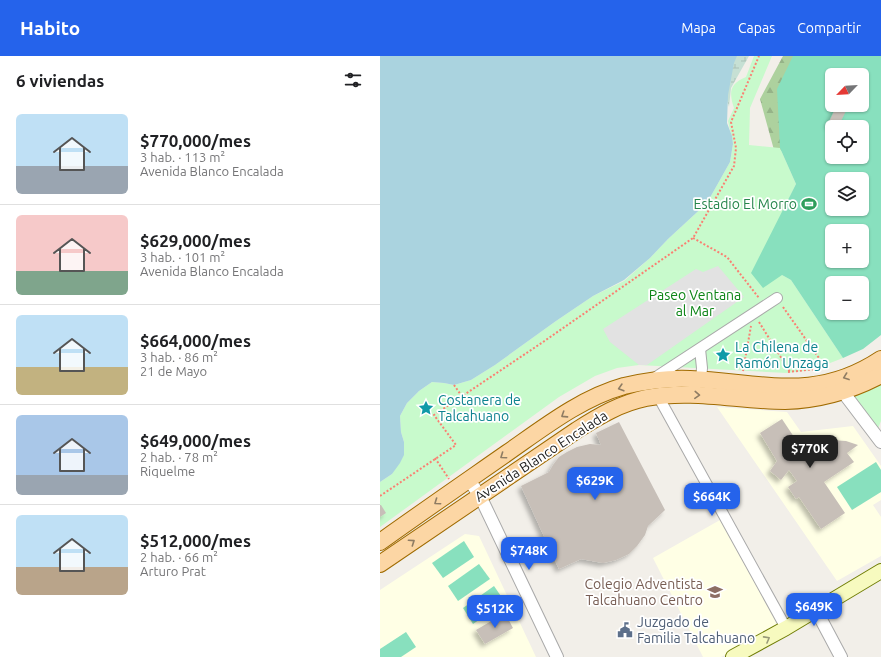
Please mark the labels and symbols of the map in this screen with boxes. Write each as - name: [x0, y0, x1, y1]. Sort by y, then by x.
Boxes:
- north arrow: [825, 68, 869, 112]
- sports icon: Estadio El Morro: [800, 195, 818, 213]
- place label: Estadio El Morro: [694, 196, 797, 212]
- park label: Paseo Ventana al Mar: [649, 287, 741, 319]
- place label: La Chilena de Ramón Unzaga: [735, 339, 829, 371]
- place icon: La Chilena de Ramón Unzaga: [714, 346, 732, 364]
- one-way arrow: [843, 372, 850, 380]
- one-way arrow: [618, 383, 625, 392]
- one-way arrow: [694, 391, 700, 400]
- place label: Costanera de Talcahuano: [438, 392, 521, 424]
- place icon: Costanera de Talcahuano: [417, 399, 435, 417]
- street label: Avenida Blanco Encalada: [472, 407, 610, 505]
- one-way arrow: [561, 410, 568, 418]
- pin: $770K: [782, 435, 838, 469]
- one-way arrow: [501, 451, 508, 458]
- pin: $629K: [567, 467, 623, 501]
- pin: $664K: [684, 483, 740, 517]
- one-way arrow: [434, 497, 441, 505]
- pin: $748K: [501, 537, 557, 571]
- one-way arrow: [408, 539, 415, 547]
- place label: Colegio Adventista Talcahuano Centro: [585, 576, 703, 608]
- school or university icon: Colegio Adventista Talcahuano Centro: [706, 583, 724, 601]
- pin: $649K: [786, 593, 842, 627]
- pin: $512K: [467, 595, 523, 629]
- place label: Juzgado de Familia Talcahuano: [637, 614, 755, 646]
- public building icon: Juzgado de Familia Talcahuano: [616, 621, 634, 639]
- one-way arrow: [763, 636, 770, 643]

